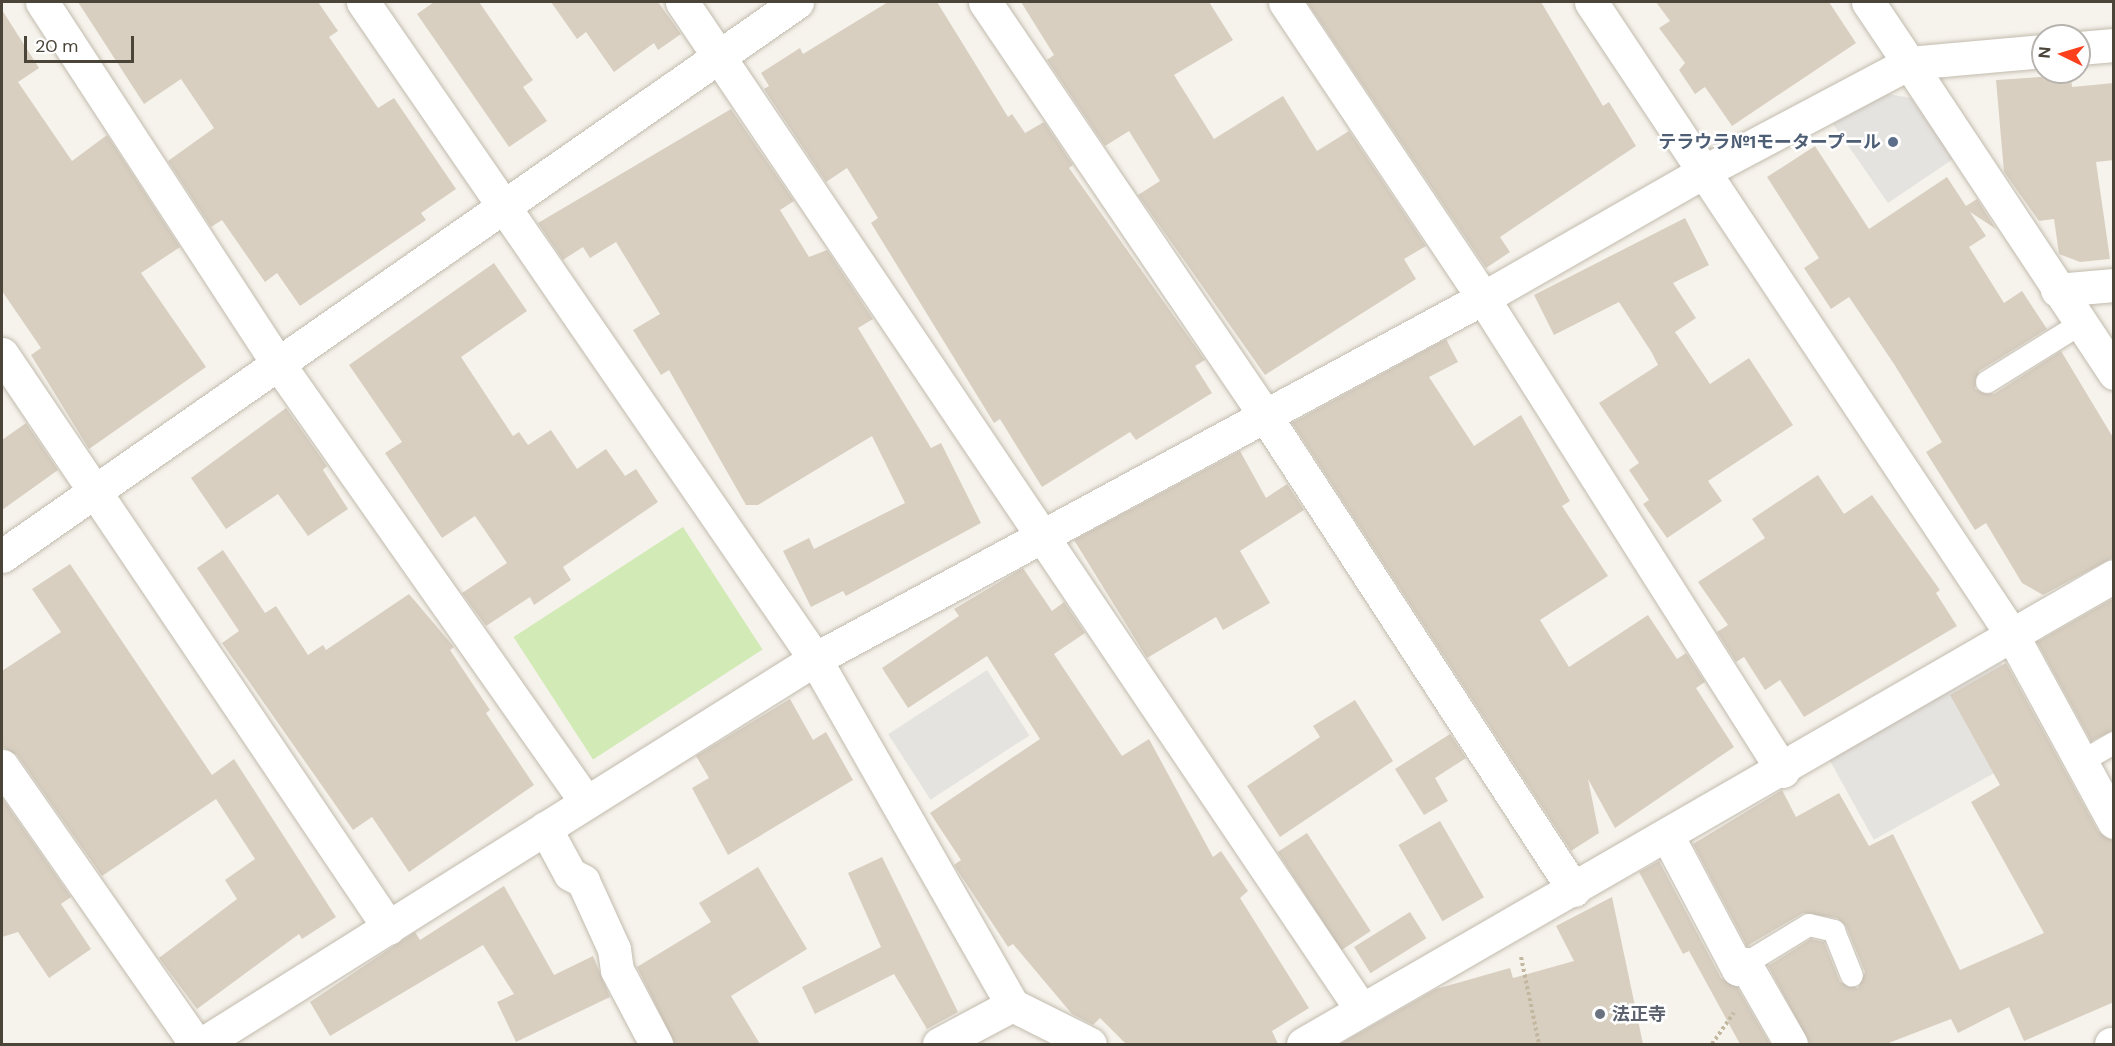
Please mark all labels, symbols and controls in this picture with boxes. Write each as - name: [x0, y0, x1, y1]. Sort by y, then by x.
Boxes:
- scale bar: [27, 24, 136, 62]
- north arrow: [2031, 24, 2091, 84]
- text: 20 m: [35, 34, 78, 58]
- text: N: [2034, 46, 2056, 59]
- place label: テラウラ№1モータープール: [1657, 131, 1881, 153]
- marker: テラウラ№1モータープール: [1886, 135, 1900, 149]
- place label: 法正寺: [1612, 1003, 1666, 1025]
- marker: 法正寺: [1593, 1007, 1607, 1021]

